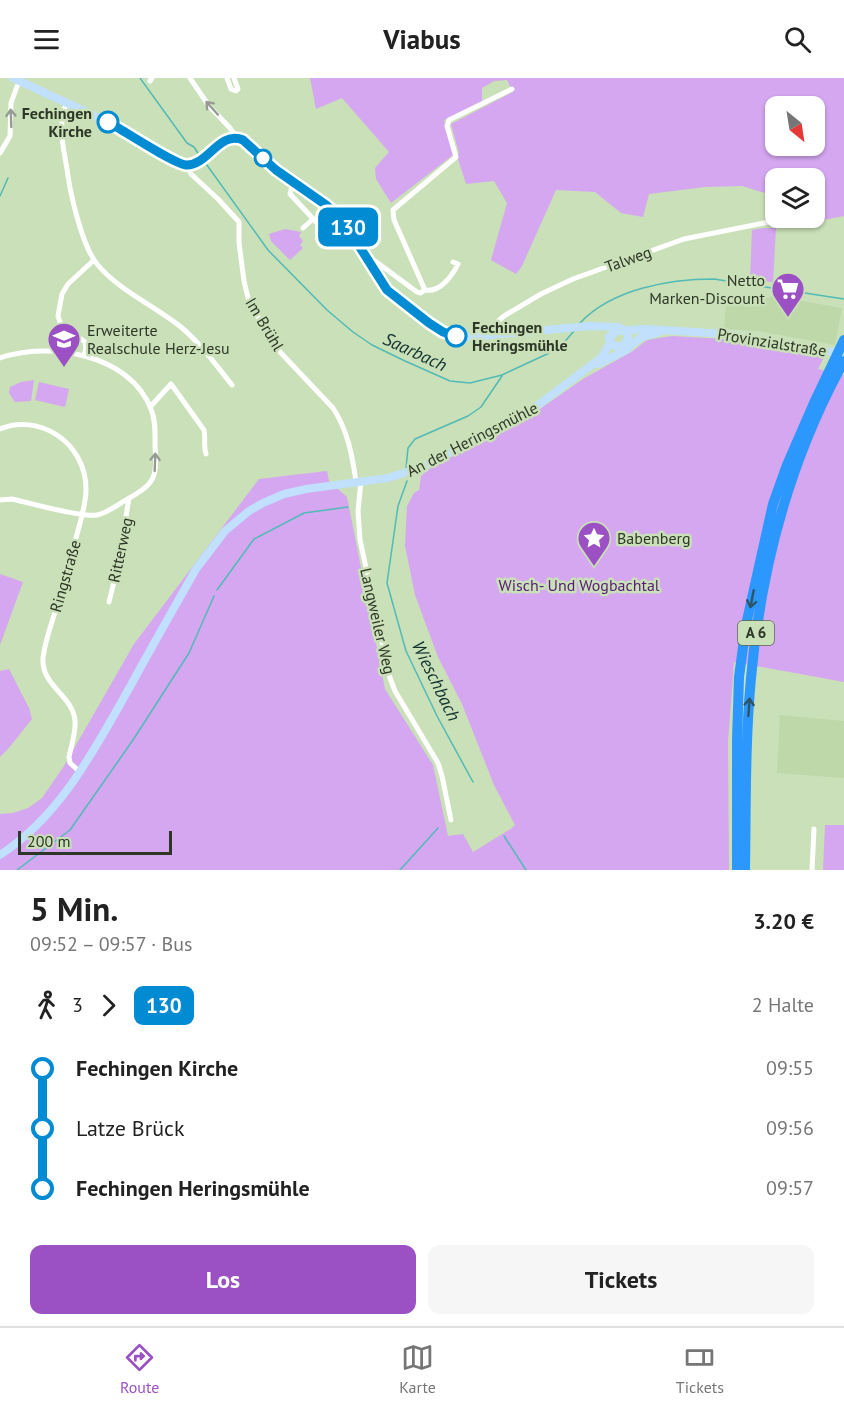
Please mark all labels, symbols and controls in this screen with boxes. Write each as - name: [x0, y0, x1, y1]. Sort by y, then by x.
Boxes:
- text: Viabus: [383, 22, 461, 56]
- icon: menu: [30, 23, 63, 56]
- icon: search: [781, 23, 814, 56]
- north arrow: [765, 96, 825, 156]
- map controls: [765, 96, 825, 228]
- one-way arrow: [205, 101, 219, 116]
- place label: Fechingen Kirche: [22, 103, 92, 141]
- one-way arrow: [5, 108, 17, 128]
- marker: Fechingen Kirche: [97, 111, 119, 133]
- unlabelled marker: [254, 149, 272, 167]
- button: layers: [765, 168, 825, 228]
- line badge: 130: [314, 208, 382, 246]
- text: 130: [330, 214, 366, 241]
- street label: Talweg: [602, 241, 654, 277]
- place label: Netto Marken-Discount: [649, 270, 766, 308]
- supermarket icon: Netto Marken-Discount: [770, 271, 806, 318]
- street label: Im Brühl: [241, 294, 289, 355]
- place label: Fechingen Heringsmühle: [472, 317, 568, 355]
- place label: Erweiterte Realschule Herz-Jesu: [87, 320, 230, 358]
- school or university icon: Erweiterte Realschule Herz-Jesu: [46, 321, 82, 368]
- street label: Provinzialstraße: [716, 324, 828, 360]
- marker: Fechingen Heringsmühle: [445, 325, 467, 347]
- water label: Saarbach: [380, 327, 451, 376]
- street label: An der Heringsmühle: [403, 397, 541, 481]
- one-way arrow: [150, 452, 161, 472]
- street label: Ritterweg: [103, 516, 137, 584]
- place icon: Babenberg: [576, 520, 612, 567]
- place label: Babenberg: [617, 528, 691, 548]
- street label: Ringstraße: [45, 538, 85, 614]
- street label: Langweiler Weg: [356, 566, 400, 676]
- park label: Wisch- Und Wogbachtal: [498, 575, 660, 595]
- one-way arrow: [745, 589, 757, 608]
- road number: A 6: [738, 621, 774, 645]
- water label: Wieschbach: [407, 637, 466, 725]
- one-way arrow: [744, 697, 755, 717]
- scale bar: [18, 828, 172, 856]
- text: 200 m: [27, 831, 70, 851]
- text: 5 Min.: [30, 887, 118, 930]
- text: 3.20 €: [753, 907, 814, 935]
- text: 09:52 – 09:57 · Bus: [30, 931, 192, 957]
- icon: walk: [30, 989, 63, 1022]
- icon: forward: [92, 989, 125, 1022]
- text: 3: [72, 992, 83, 1018]
- text: 130: [146, 992, 182, 1019]
- text: 2 Halte: [752, 992, 814, 1018]
- text: Fechingen Kirche: [76, 1054, 238, 1082]
- text: 09:55: [766, 1055, 814, 1081]
- text: Latze Brück: [76, 1114, 184, 1142]
- text: 09:56: [766, 1115, 814, 1141]
- text: Fechingen Heringsmühle: [76, 1174, 310, 1202]
- text: 09:57: [766, 1175, 814, 1201]
- button: Los: [30, 1245, 416, 1314]
- button: Tickets: [428, 1245, 814, 1314]
- tab: Route: [120, 1341, 159, 1397]
- tab: Karte: [399, 1341, 436, 1397]
- tab: Tickets: [676, 1341, 724, 1397]

